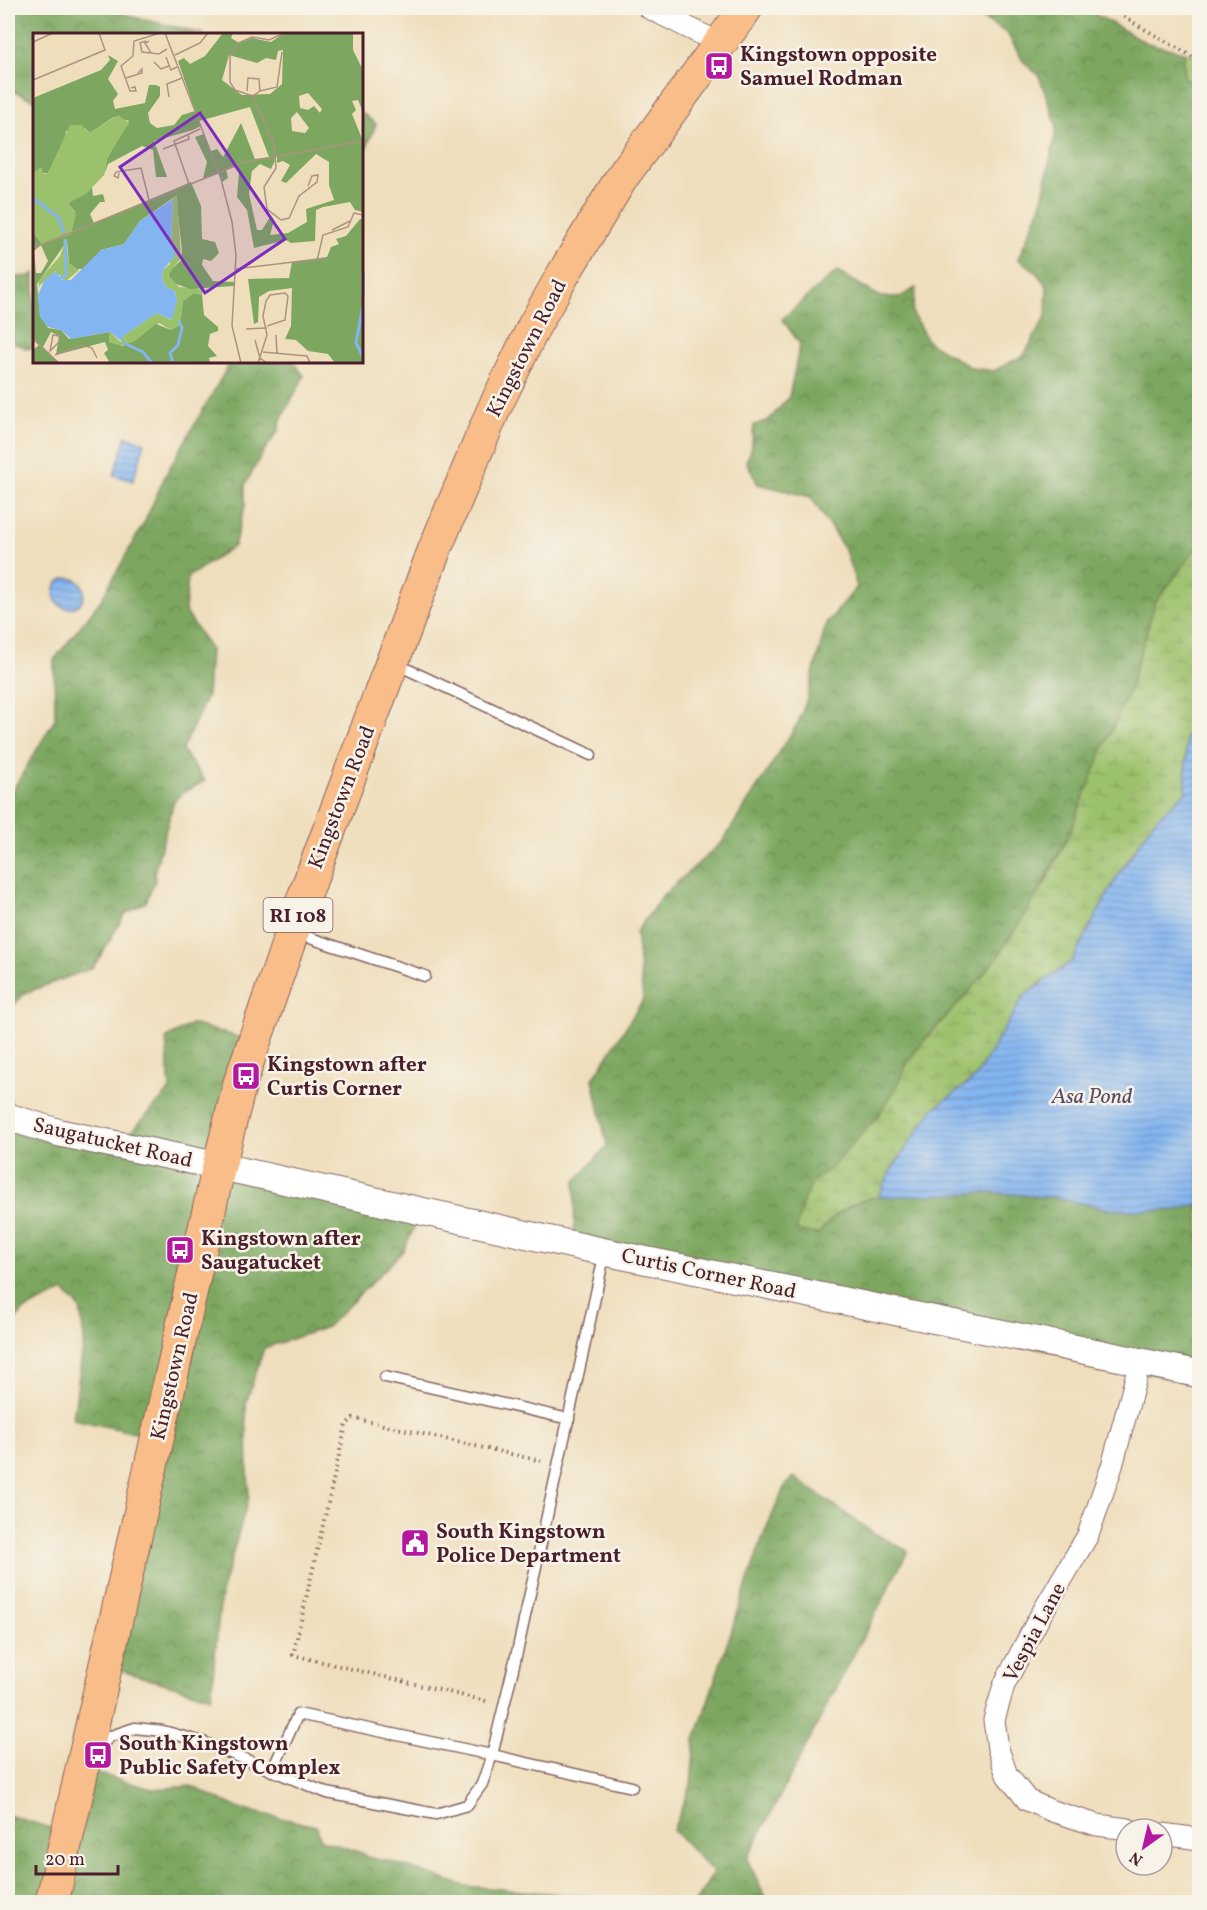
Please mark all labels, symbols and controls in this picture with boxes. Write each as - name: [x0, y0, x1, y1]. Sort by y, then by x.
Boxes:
- inset map: [33, 33, 363, 363]
- place label: Kingstown opposite Samuel Rodman: [740, 41, 937, 94]
- bus stop icon: Kingstown opposite Samuel Rodman: [703, 50, 735, 82]
- street label: Kingstown Road: [480, 275, 575, 423]
- street label: Kingstown Road: [302, 722, 383, 873]
- road number: RI 108: [264, 898, 332, 932]
- place label: Kingstown after Curtis Corner: [267, 1051, 427, 1104]
- bus stop icon: Kingstown after Curtis Corner: [230, 1060, 262, 1092]
- water label: Asa Pond: [1050, 1082, 1133, 1113]
- street label: Saugatucket Road: [30, 1111, 195, 1176]
- place label: Kingstown after Saugatucket: [201, 1225, 361, 1278]
- bus stop icon: Kingstown after Saugatucket: [164, 1234, 196, 1266]
- street label: Curtis Corner Road: [619, 1242, 799, 1307]
- street label: Kingstown Road: [144, 1289, 207, 1443]
- place label: South Kingstown Police Department: [436, 1518, 621, 1571]
- public building icon: South Kingstown Police Department: [399, 1527, 431, 1559]
- street label: Vespia Lane: [997, 1578, 1074, 1688]
- place label: South Kingstown Public Safety Complex: [119, 1730, 340, 1783]
- bus stop icon: South Kingstown Public Safety Complex: [82, 1739, 114, 1771]
- north arrow: [1114, 1817, 1174, 1877]
- scale bar: [36, 1838, 118, 1876]
- text: N: [1125, 1845, 1148, 1870]
- text: 20 m: [45, 1848, 85, 1873]

